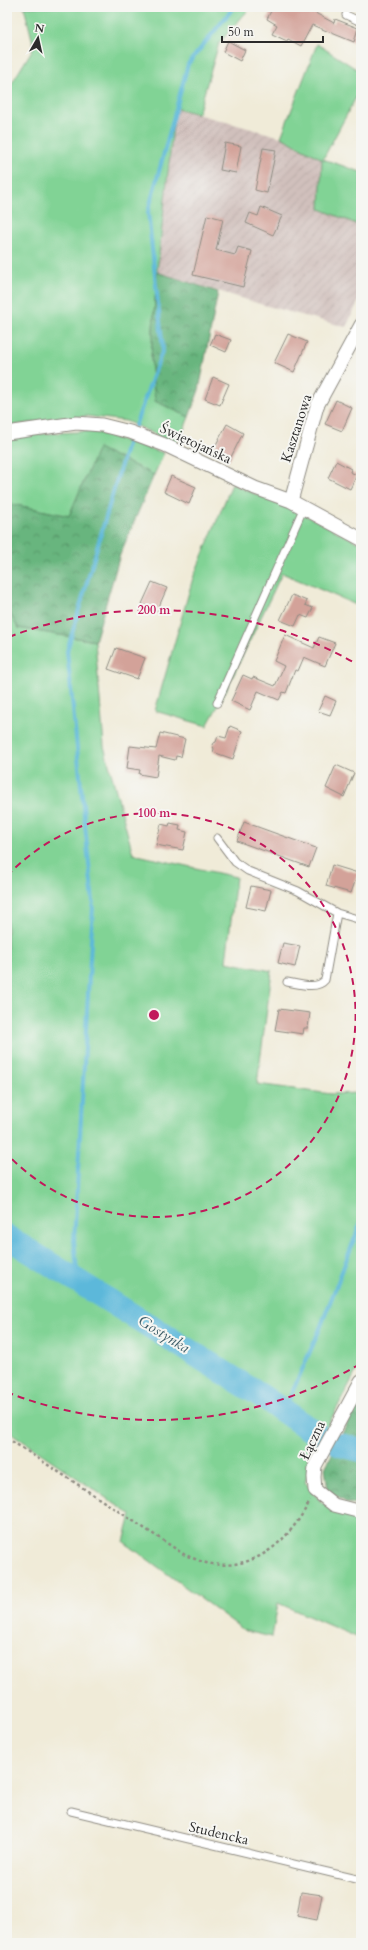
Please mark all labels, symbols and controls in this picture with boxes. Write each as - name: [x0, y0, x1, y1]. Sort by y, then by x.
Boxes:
- north arrow: [18, 18, 58, 58]
- scale bar: [222, 18, 323, 44]
- text: N: [34, 20, 46, 37]
- text: 50 m: [228, 24, 255, 40]
- street label: Kasztanowa: [277, 392, 316, 465]
- street label: Świętojańska: [157, 419, 235, 468]
- text: 200 m: [138, 602, 171, 618]
- text: 100 m: [138, 805, 171, 821]
- centre of rings: [147, 1008, 161, 1022]
- water label: Gostynka: [135, 1310, 194, 1358]
- street label: Łączna: [295, 1418, 330, 1463]
- street label: Studencka: [187, 1817, 251, 1850]

